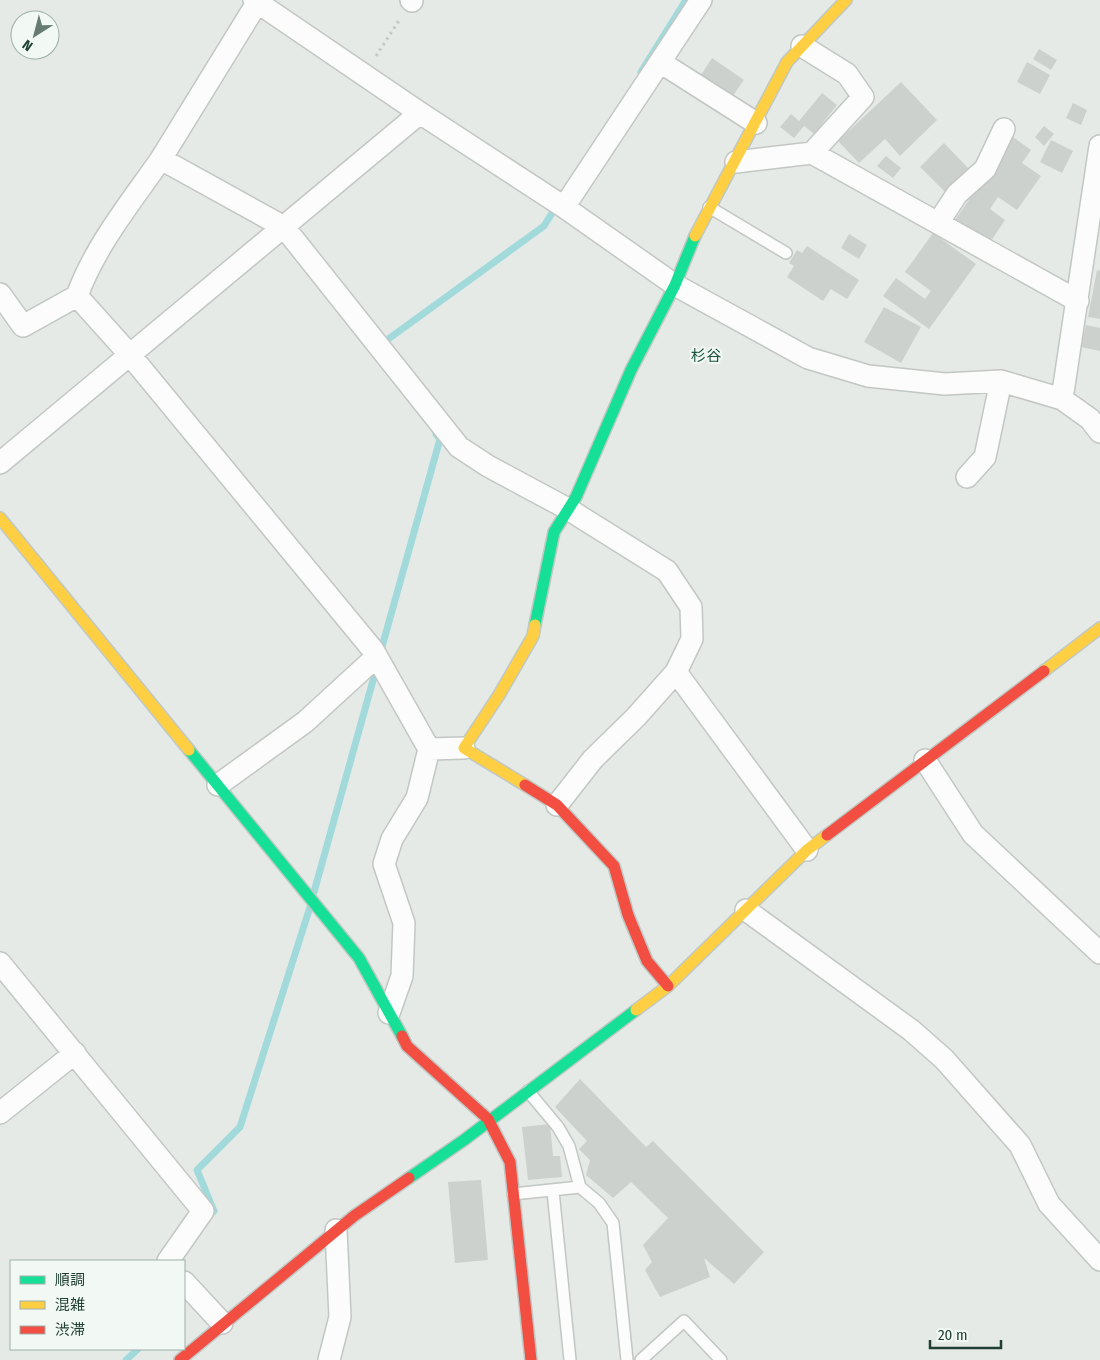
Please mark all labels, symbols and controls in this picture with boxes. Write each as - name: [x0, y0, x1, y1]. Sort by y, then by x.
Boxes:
- north arrow: [10, 10, 60, 60]
- text: N: [19, 36, 36, 54]
- district label: 杉谷: [691, 347, 721, 365]
- legend: [10, 1260, 185, 1350]
- text: 順調: [55, 1271, 85, 1289]
- text: 混雑: [55, 1296, 85, 1314]
- scale bar: [930, 1318, 1001, 1350]
- text: 渋滞: [55, 1321, 85, 1339]
- text: 20 m: [938, 1326, 968, 1344]

